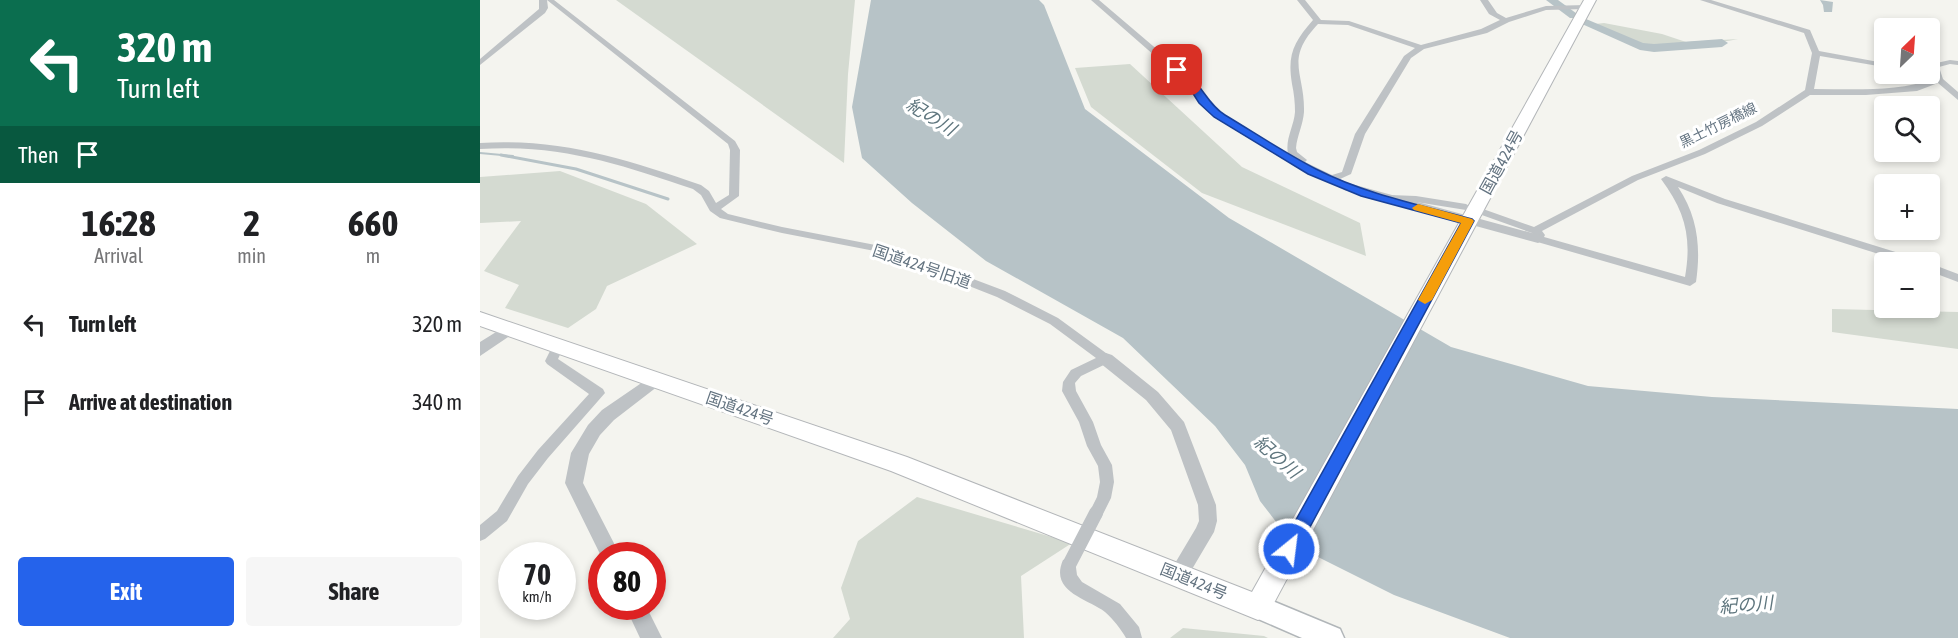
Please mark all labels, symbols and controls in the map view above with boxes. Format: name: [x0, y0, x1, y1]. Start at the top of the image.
north arrow: [1874, 18, 1940, 84]
map controls: [1874, 18, 1940, 318]
text: 320 m: [117, 23, 212, 71]
icon: left: [18, 24, 96, 102]
pin: [1151, 44, 1202, 95]
icon: arrive: [1160, 53, 1193, 86]
text: Turn left: [117, 73, 200, 104]
water label: 紀の川: [903, 93, 961, 141]
button: search: [1874, 96, 1940, 162]
street label: 黒土竹房橋線: [1677, 99, 1759, 151]
street label: 国道424号: [1476, 127, 1526, 197]
icon: arrive: [71, 138, 104, 171]
text: Then: [18, 142, 59, 168]
button: +: [1874, 174, 1940, 240]
text: 16:28: [82, 202, 156, 244]
text: 2: [243, 202, 260, 244]
text: 660: [348, 202, 398, 244]
street label: 国道424号旧道: [871, 241, 973, 291]
text: Arrival: [94, 244, 143, 267]
text: min: [237, 244, 266, 267]
text: m: [366, 244, 380, 267]
button: −: [1874, 252, 1940, 318]
icon: left: [18, 308, 51, 341]
text: Turn left: [69, 311, 136, 337]
text: 320 m: [412, 311, 462, 337]
icon: arrive: [18, 386, 51, 419]
street label: 国道424号: [704, 388, 776, 428]
text: Arrive at destination: [69, 389, 232, 415]
text: 340 m: [412, 389, 462, 415]
water label: 紀の川: [1250, 431, 1306, 484]
position arrow: [1257, 517, 1321, 581]
speed limit sign: 80: [588, 542, 666, 620]
button: Exit: [18, 557, 234, 626]
button: Share: [246, 557, 462, 626]
text: 70: [523, 557, 551, 591]
street label: 国道424号: [1158, 559, 1230, 603]
text: km/h: [522, 588, 552, 605]
water label: 紀の川: [1718, 592, 1776, 617]

